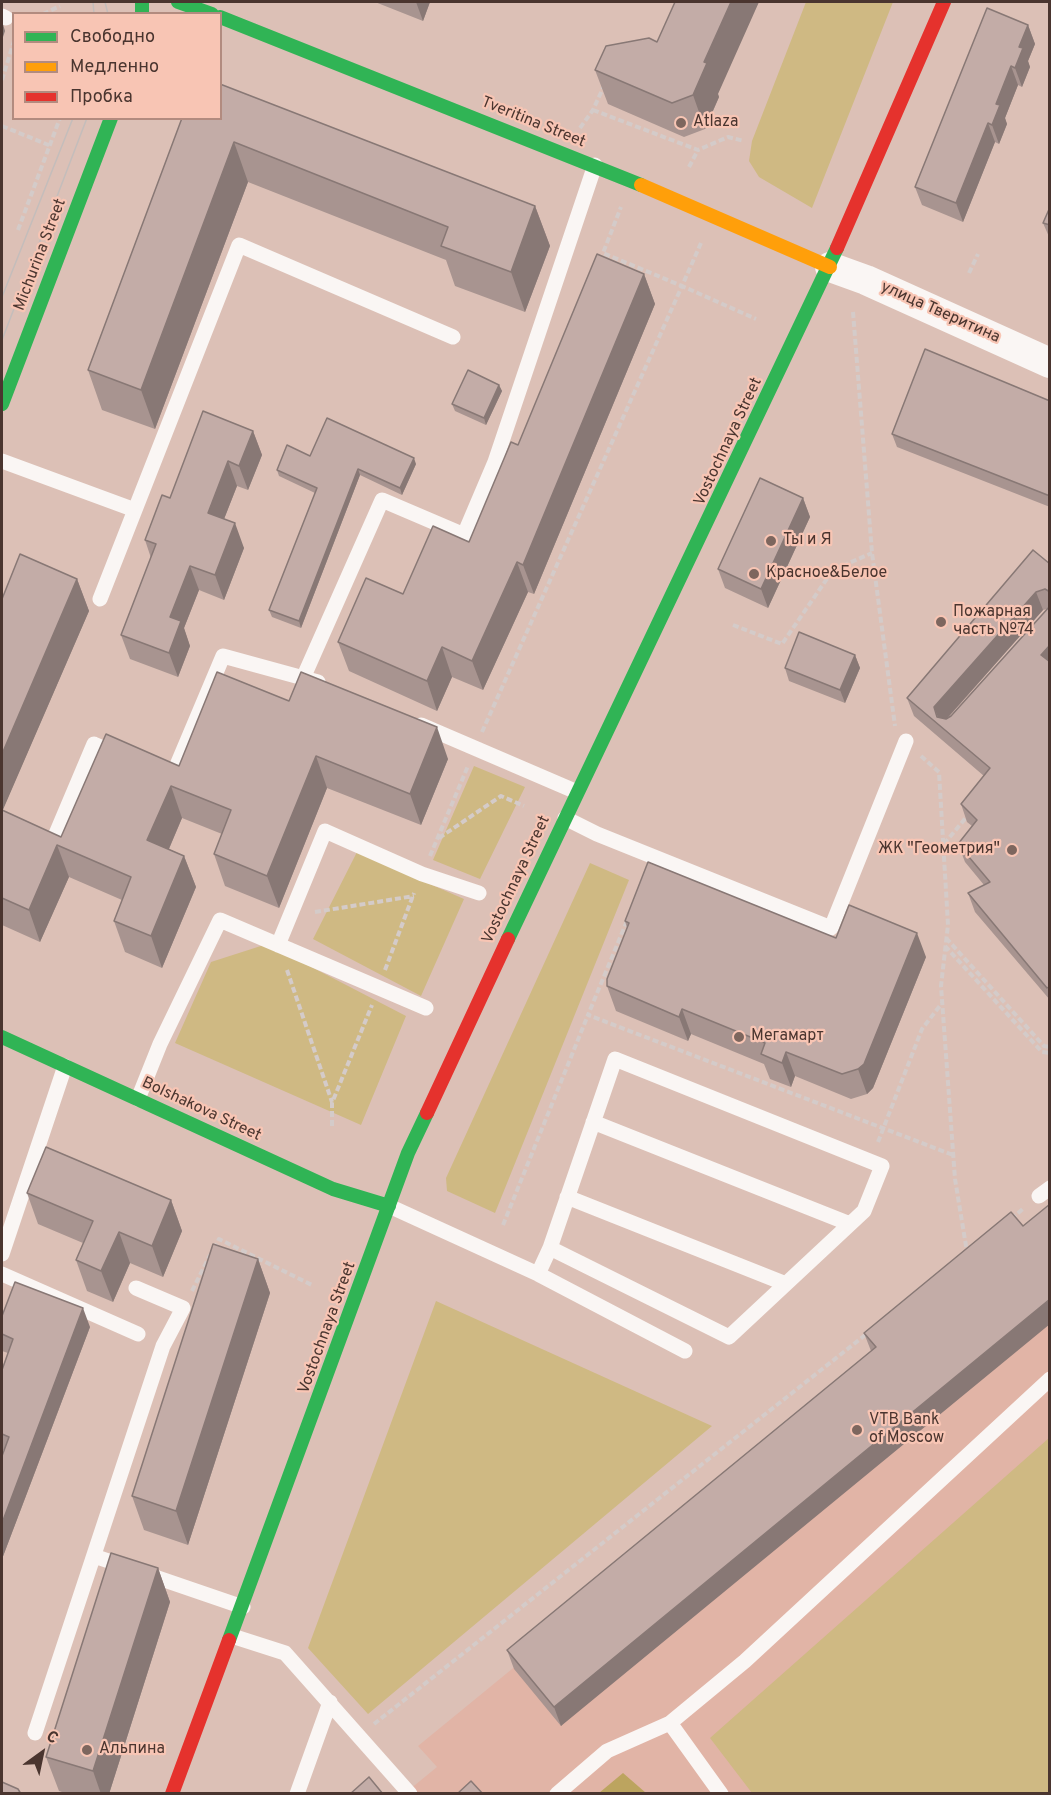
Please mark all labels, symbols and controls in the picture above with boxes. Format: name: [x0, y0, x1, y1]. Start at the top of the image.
legend: [12, 12, 222, 120]
text: Свободно: [70, 26, 155, 49]
text: Медленно: [70, 56, 159, 79]
text: Пробка: [70, 86, 133, 109]
street label: Tveritina Street: [478, 93, 588, 153]
place label: Atlaza: [693, 113, 738, 133]
marker: Atlaza: [674, 116, 688, 130]
street label: Michurina Street: [11, 196, 71, 314]
street label: улица Тверитина: [877, 278, 1003, 348]
street label: Vostochnaya Street: [691, 375, 767, 509]
place label: Ты и Я: [783, 531, 832, 551]
marker: Ты и Я: [764, 534, 778, 548]
place label: Красное&Белое: [766, 564, 887, 584]
marker: Красное&Белое: [747, 567, 761, 581]
place label: Пожарная часть №74: [953, 603, 1034, 641]
marker: Пожарная часть №74: [934, 615, 948, 629]
street label: Vostochnaya Street: [479, 813, 555, 947]
place label: ЖК "Геометрия": [878, 840, 1000, 860]
marker: ЖК "Геометрия": [1005, 843, 1019, 857]
place label: Мегамарт: [751, 1027, 824, 1047]
marker: Мегамарт: [732, 1030, 746, 1044]
street label: Bolshakova Street: [138, 1074, 264, 1146]
street label: Vostochnaya Street: [295, 1259, 361, 1397]
place label: VTB Bank of Moscow: [869, 1411, 944, 1449]
marker: VTB Bank of Moscow: [850, 1423, 864, 1437]
north arrow: [12, 1723, 72, 1783]
text: С: [42, 1727, 62, 1749]
place label: Альпина: [99, 1740, 165, 1760]
marker: Альпина: [80, 1743, 94, 1757]

